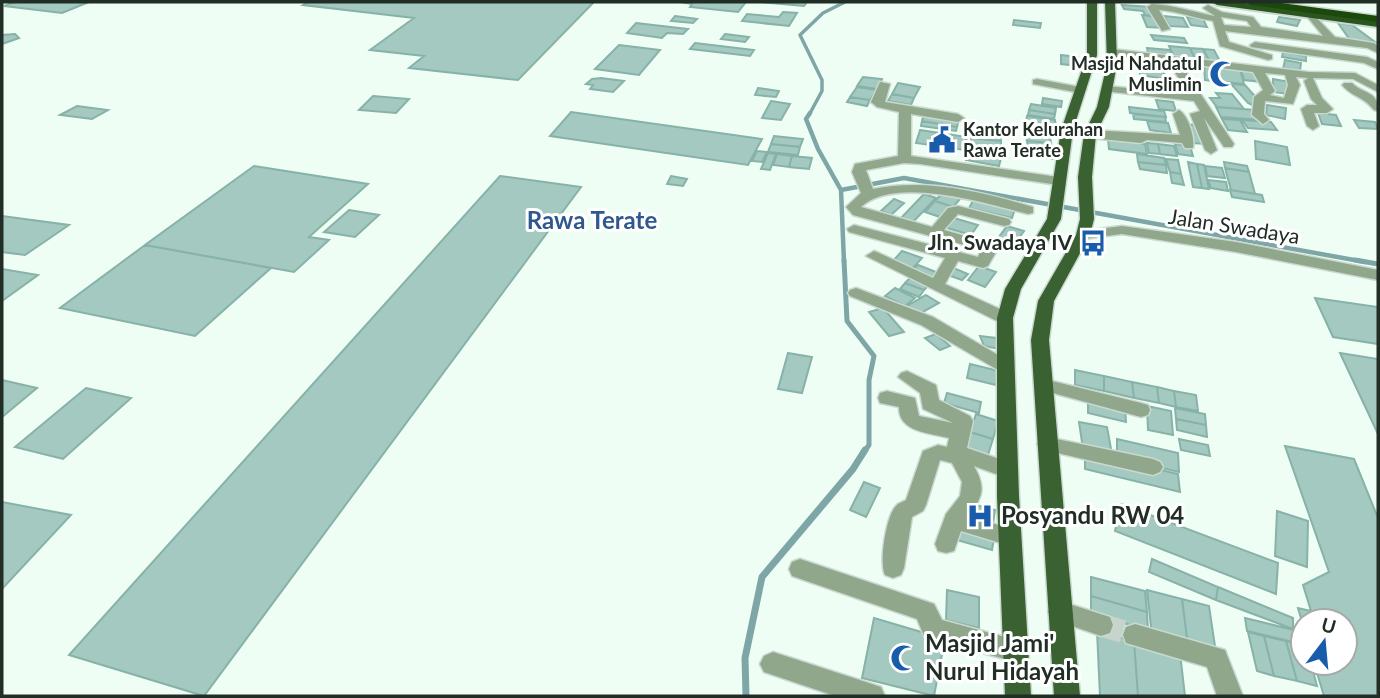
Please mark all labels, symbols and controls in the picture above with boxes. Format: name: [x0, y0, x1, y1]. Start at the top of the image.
place label: Masjid Nahdatul Muslimin: [1071, 52, 1202, 95]
mosque icon: Masjid Nahdatul Muslimin: [1208, 59, 1238, 89]
place label: Kantor Kelurahan Rawa Terate: [963, 118, 1103, 161]
public building icon: Kantor Kelurahan Rawa Terate: [927, 125, 957, 155]
street label: Jalan Swadaya: [1167, 203, 1301, 248]
district label: Rawa Terate: [527, 205, 657, 234]
bus stop icon: Jln. Swadaya IV: [1078, 228, 1108, 258]
place label: Jln. Swadaya IV: [928, 229, 1072, 254]
place label: Posyandu RW 04: [1001, 500, 1184, 529]
hospital icon: Posyandu RW 04: [965, 501, 995, 531]
north arrow: [1289, 607, 1359, 677]
text: U: [1319, 612, 1339, 638]
place label: Masjid Jami' Nurul Hidayah: [925, 628, 1079, 685]
mosque icon: Masjid Jami' Nurul Hidayah: [889, 643, 919, 673]

